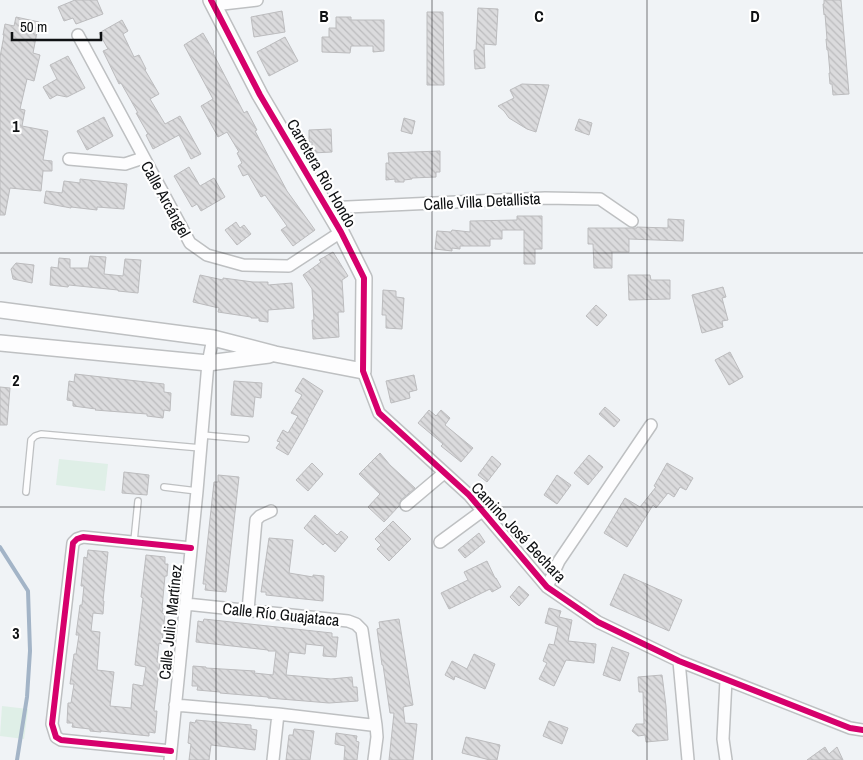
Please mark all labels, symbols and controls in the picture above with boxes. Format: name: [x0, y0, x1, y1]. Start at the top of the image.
text: B: [319, 5, 329, 27]
text: C: [534, 5, 544, 27]
text: D: [750, 5, 760, 27]
scale bar: [12, 10, 101, 42]
text: 50 m: [20, 16, 47, 37]
text: 1: [12, 115, 20, 137]
street label: Carretera Rio Hondo: [282, 115, 362, 231]
street label: Calle Arcángel: [136, 157, 196, 241]
street label: Calle Villa Detallista: [423, 187, 542, 215]
text: 2: [12, 369, 20, 391]
street label: Camino José Bechara: [467, 477, 572, 587]
street label: Calle Julio Martínez: [153, 563, 187, 681]
street label: Calle Río Guajataca: [221, 597, 341, 631]
text: 3: [12, 622, 20, 644]

